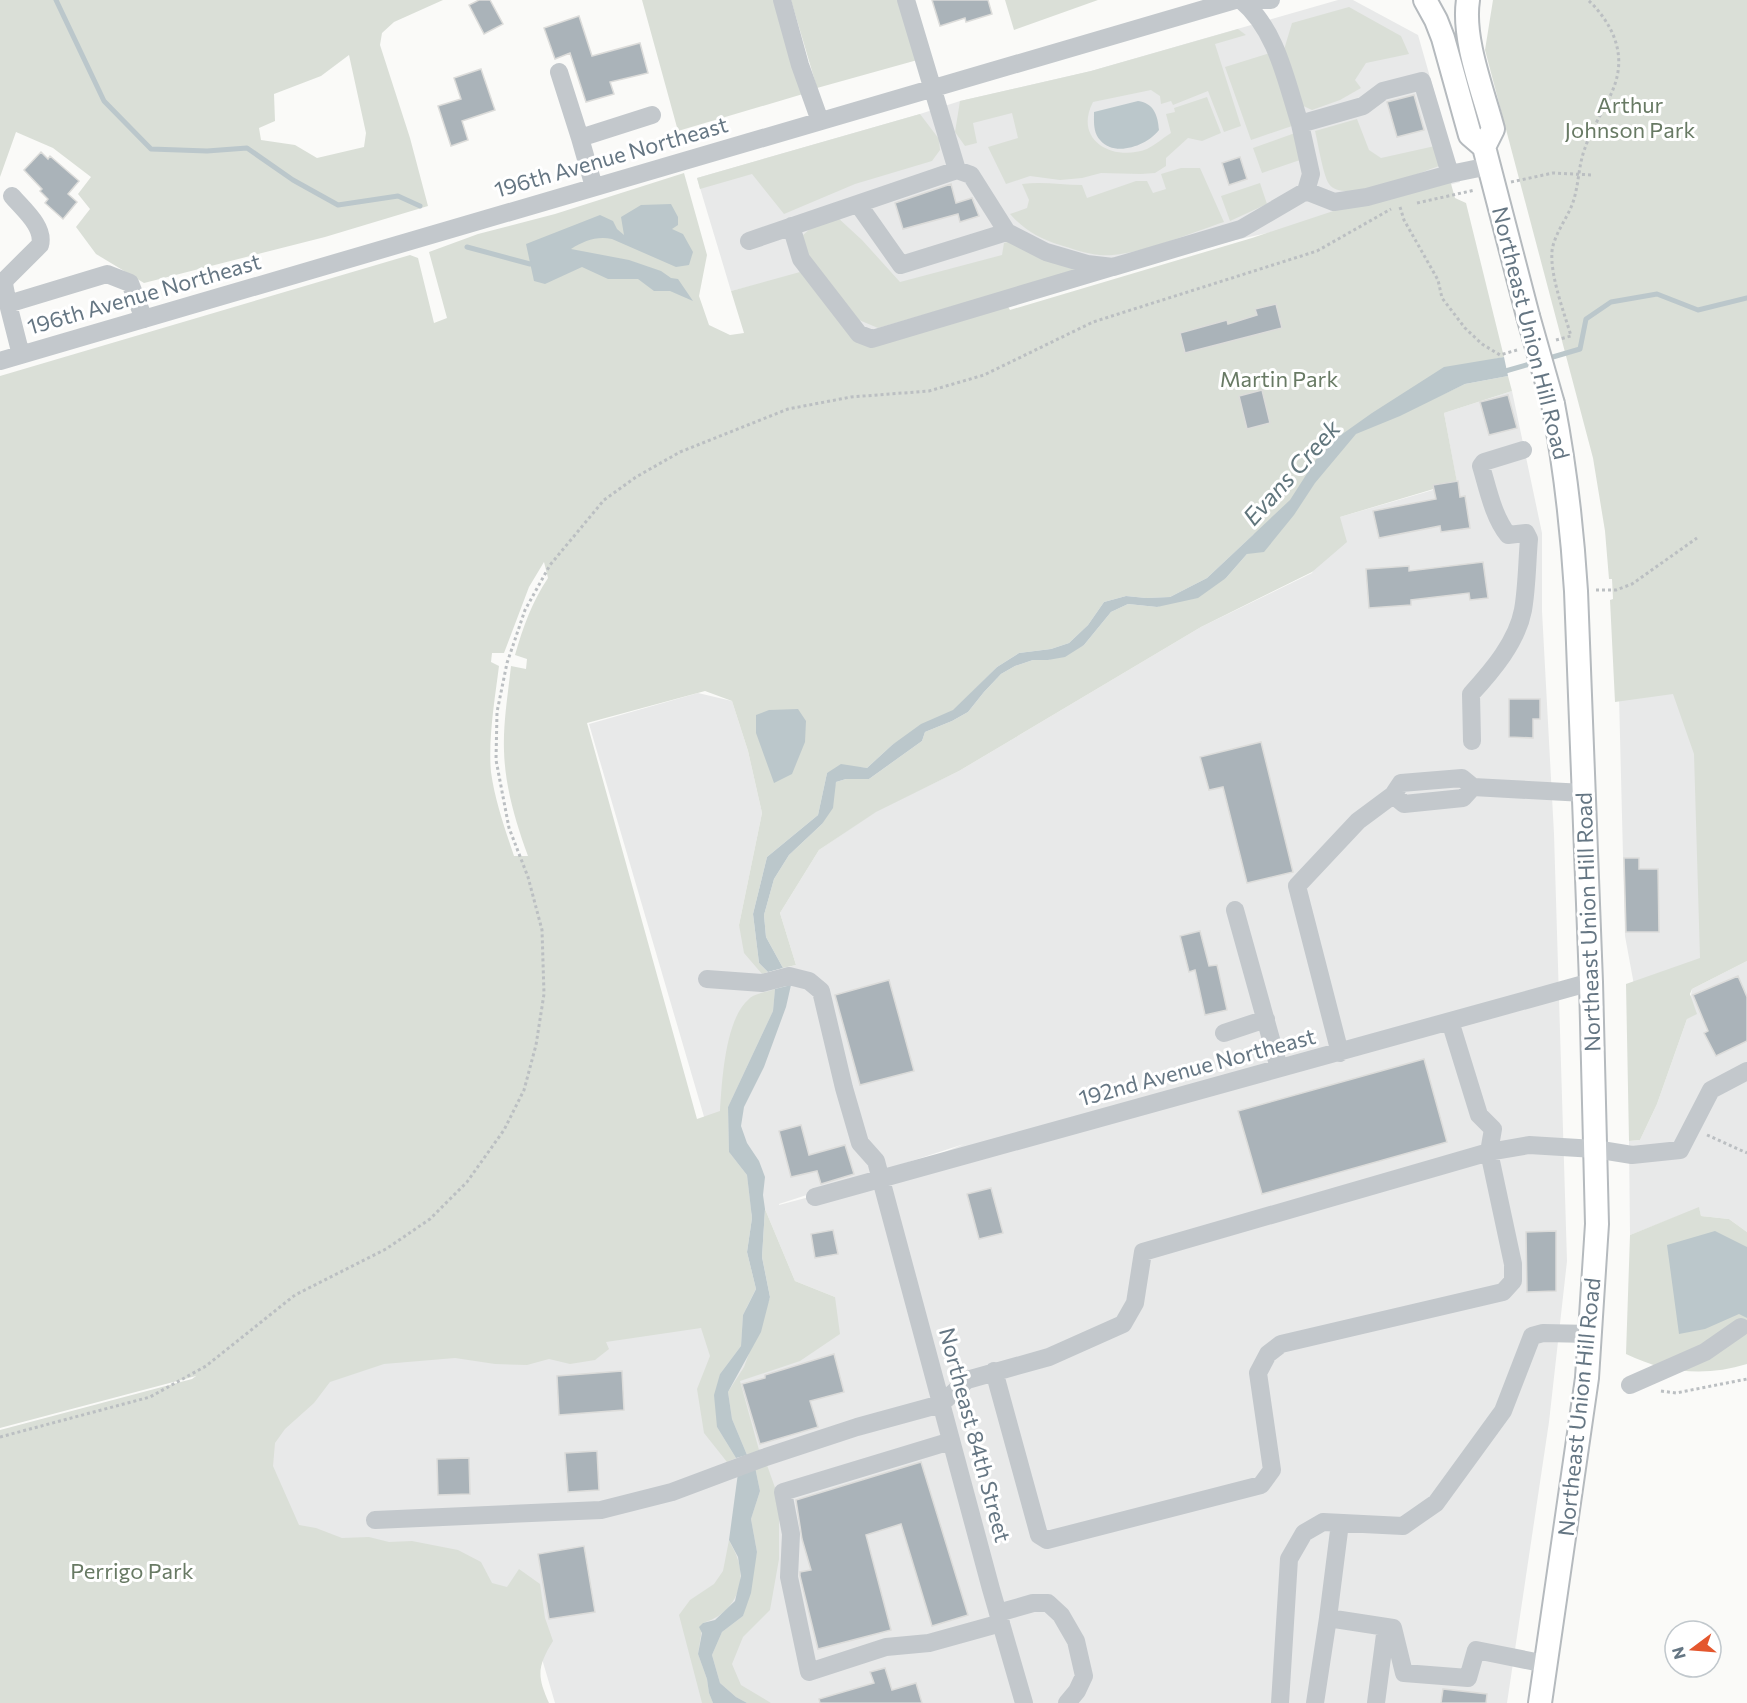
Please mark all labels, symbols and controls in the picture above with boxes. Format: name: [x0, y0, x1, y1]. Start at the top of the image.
park label: Arthur Johnson Park: [1565, 91, 1695, 143]
street label: 196th Avenue Northeast: [491, 110, 731, 203]
street label: Northeast Union Hill Road: [1487, 204, 1576, 462]
street label: 196th Avenue Northeast: [24, 247, 264, 340]
park label: Martin Park: [1220, 365, 1338, 392]
water label: Evans Creek: [1236, 413, 1346, 531]
street label: Northeast Union Hill Road: [1569, 792, 1606, 1052]
street label: 192nd Avenue Northeast: [1075, 1022, 1318, 1111]
street label: Northeast Union Hill Road: [1552, 1276, 1605, 1537]
street label: Northeast 84th Street: [934, 1325, 1017, 1545]
park label: Perrigo Park: [70, 1557, 194, 1584]
north arrow: [1663, 1619, 1723, 1679]
text: N: [1667, 1645, 1689, 1662]

